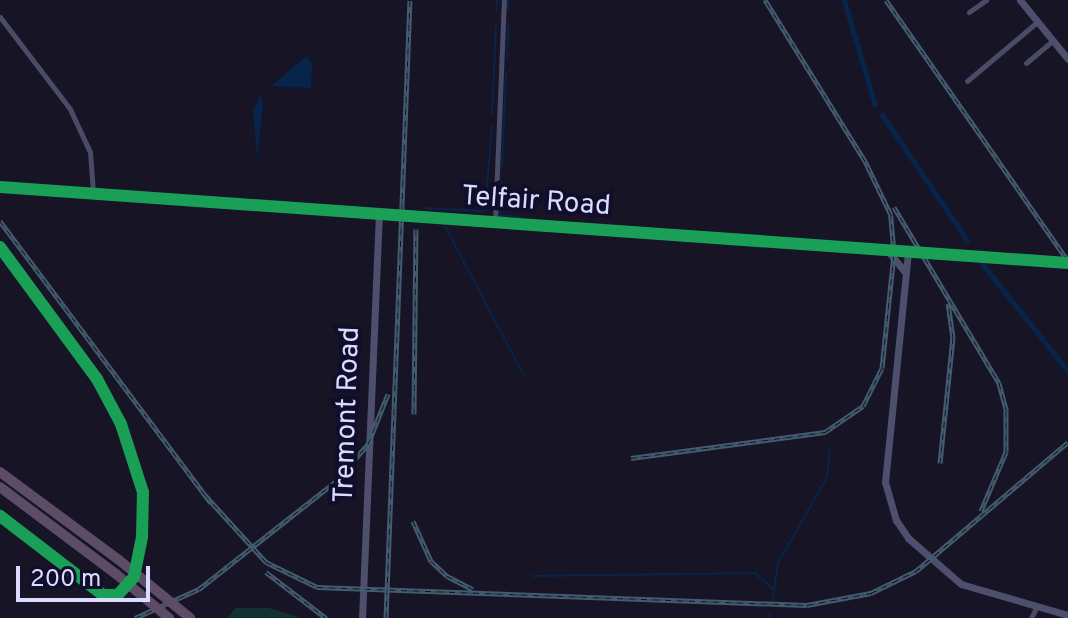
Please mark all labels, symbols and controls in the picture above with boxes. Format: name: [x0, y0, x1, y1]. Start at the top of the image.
street label: Telfair Road: [460, 180, 612, 224]
street label: Tremont Road: [328, 326, 368, 504]
scale bar: [20, 550, 154, 600]
text: 200 m: [30, 565, 101, 595]

